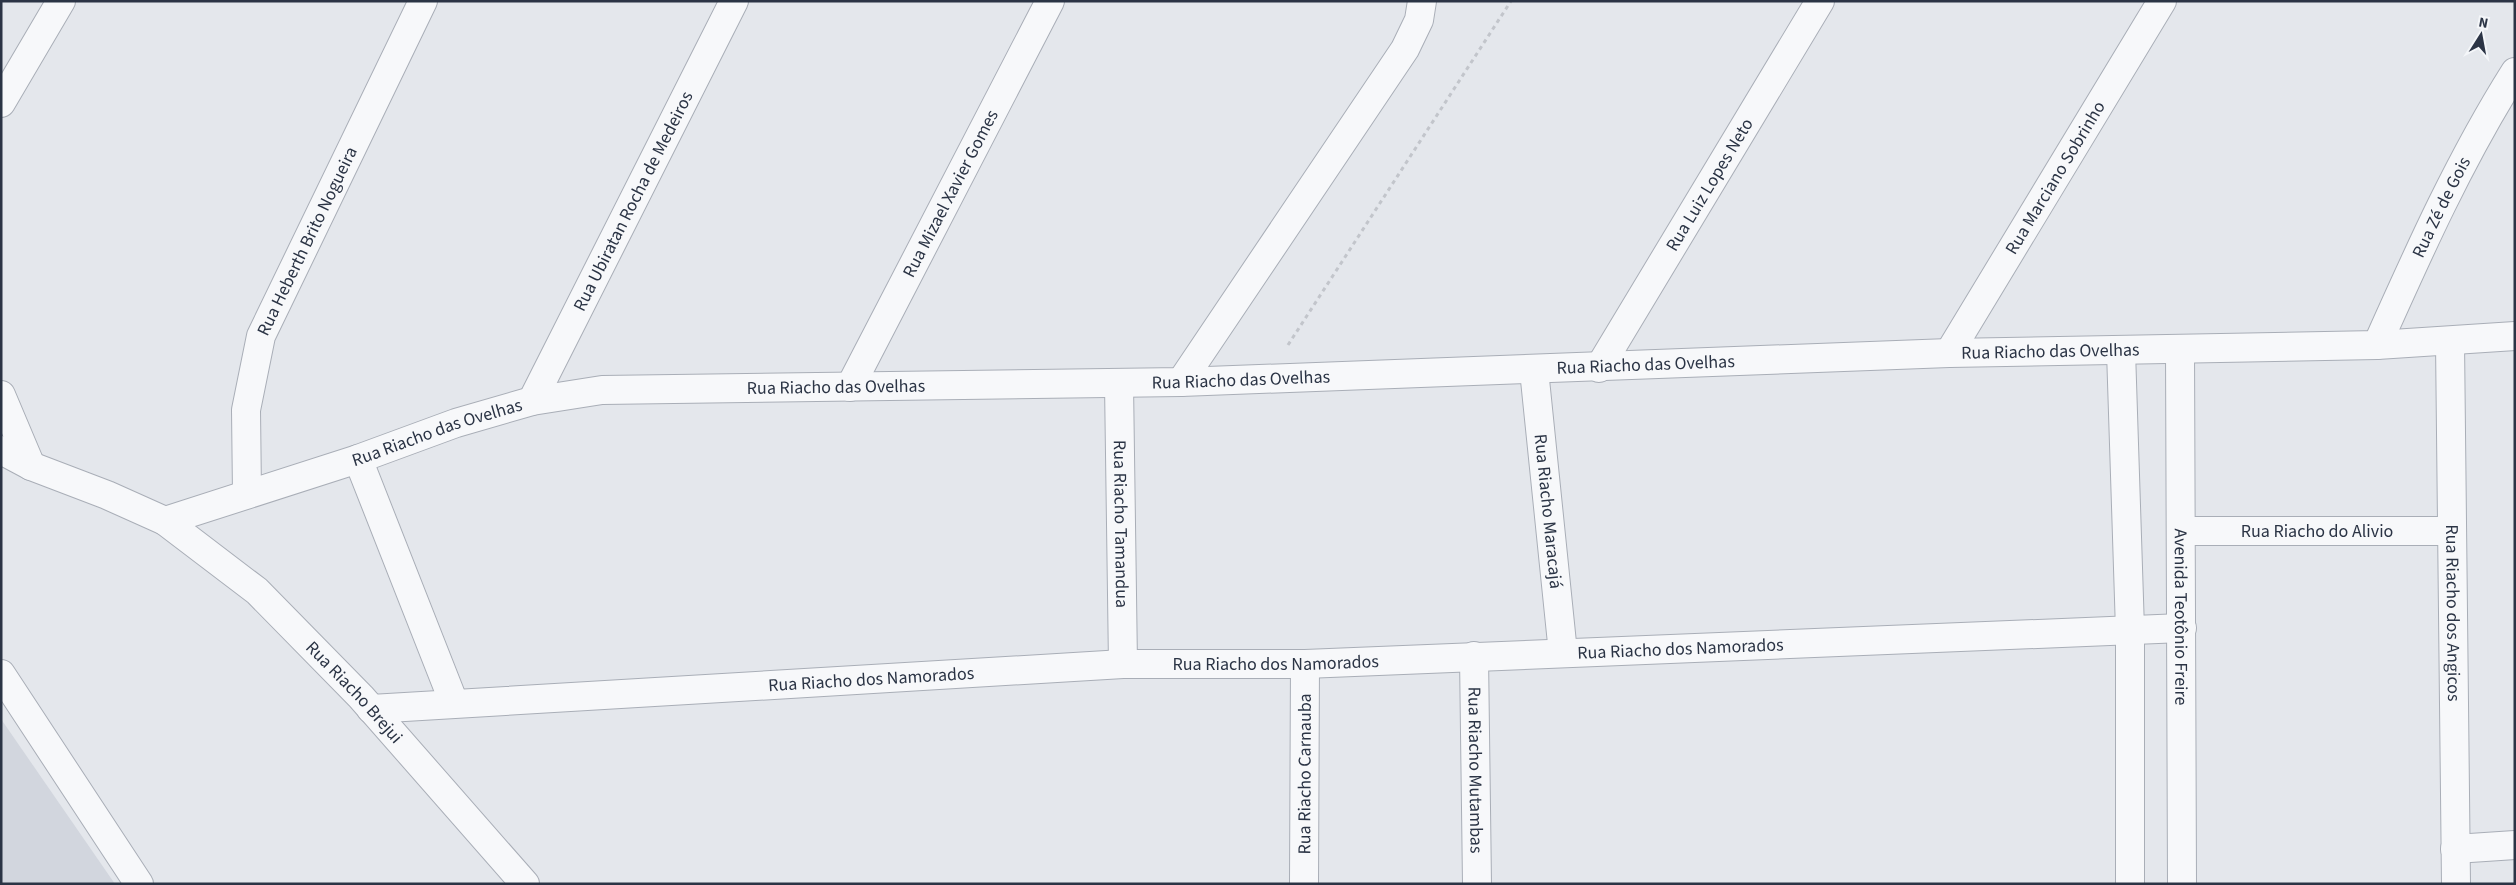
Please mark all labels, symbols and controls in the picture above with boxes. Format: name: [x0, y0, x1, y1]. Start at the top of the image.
north arrow: [2456, 10, 2506, 60]
text: N: [2477, 13, 2490, 34]
street label: Rua Ubiratan Rocha de Medeiros: [567, 87, 699, 315]
street label: Rua Marciano Sobrinho: [1999, 96, 2111, 259]
street label: Rua Mizael Xavier Gomes: [896, 105, 1004, 282]
street label: Rua Luiz Lopes Neto: [1660, 113, 1759, 256]
street label: Rua Heberth Brito Nogueira: [251, 142, 363, 340]
street label: Rua Zé de Gois: [2406, 152, 2477, 262]
street label: Rua Riacho das Ovelhas: [1961, 337, 2140, 365]
street label: Rua Riacho das Ovelhas: [1556, 349, 1735, 380]
street label: Rua Riacho das Ovelhas: [1152, 364, 1330, 395]
street label: Rua Riacho das Ovelhas: [747, 373, 925, 400]
street label: Rua Riacho das Ovelhas: [349, 392, 525, 473]
street label: Rua Riacho Maracajá: [1528, 433, 1569, 590]
street label: Rua Riacho Tamandua: [1107, 440, 1135, 608]
street label: Rua Riacho do Alivio: [2241, 519, 2393, 544]
street label: Rua Riacho dos Angicos: [2440, 524, 2466, 702]
street label: Avenida Teotônio Freire: [2168, 528, 2194, 706]
street label: Rua Riacho dos Namorados: [1577, 632, 1784, 665]
street label: Rua Riacho Brejui: [300, 635, 409, 749]
street label: Rua Riacho dos Namorados: [1172, 648, 1379, 677]
street label: Rua Riacho dos Namorados: [767, 660, 975, 698]
street label: Rua Riacho Mutambas: [1462, 686, 1489, 854]
street label: Rua Riacho Carnauba: [1292, 693, 1317, 855]

